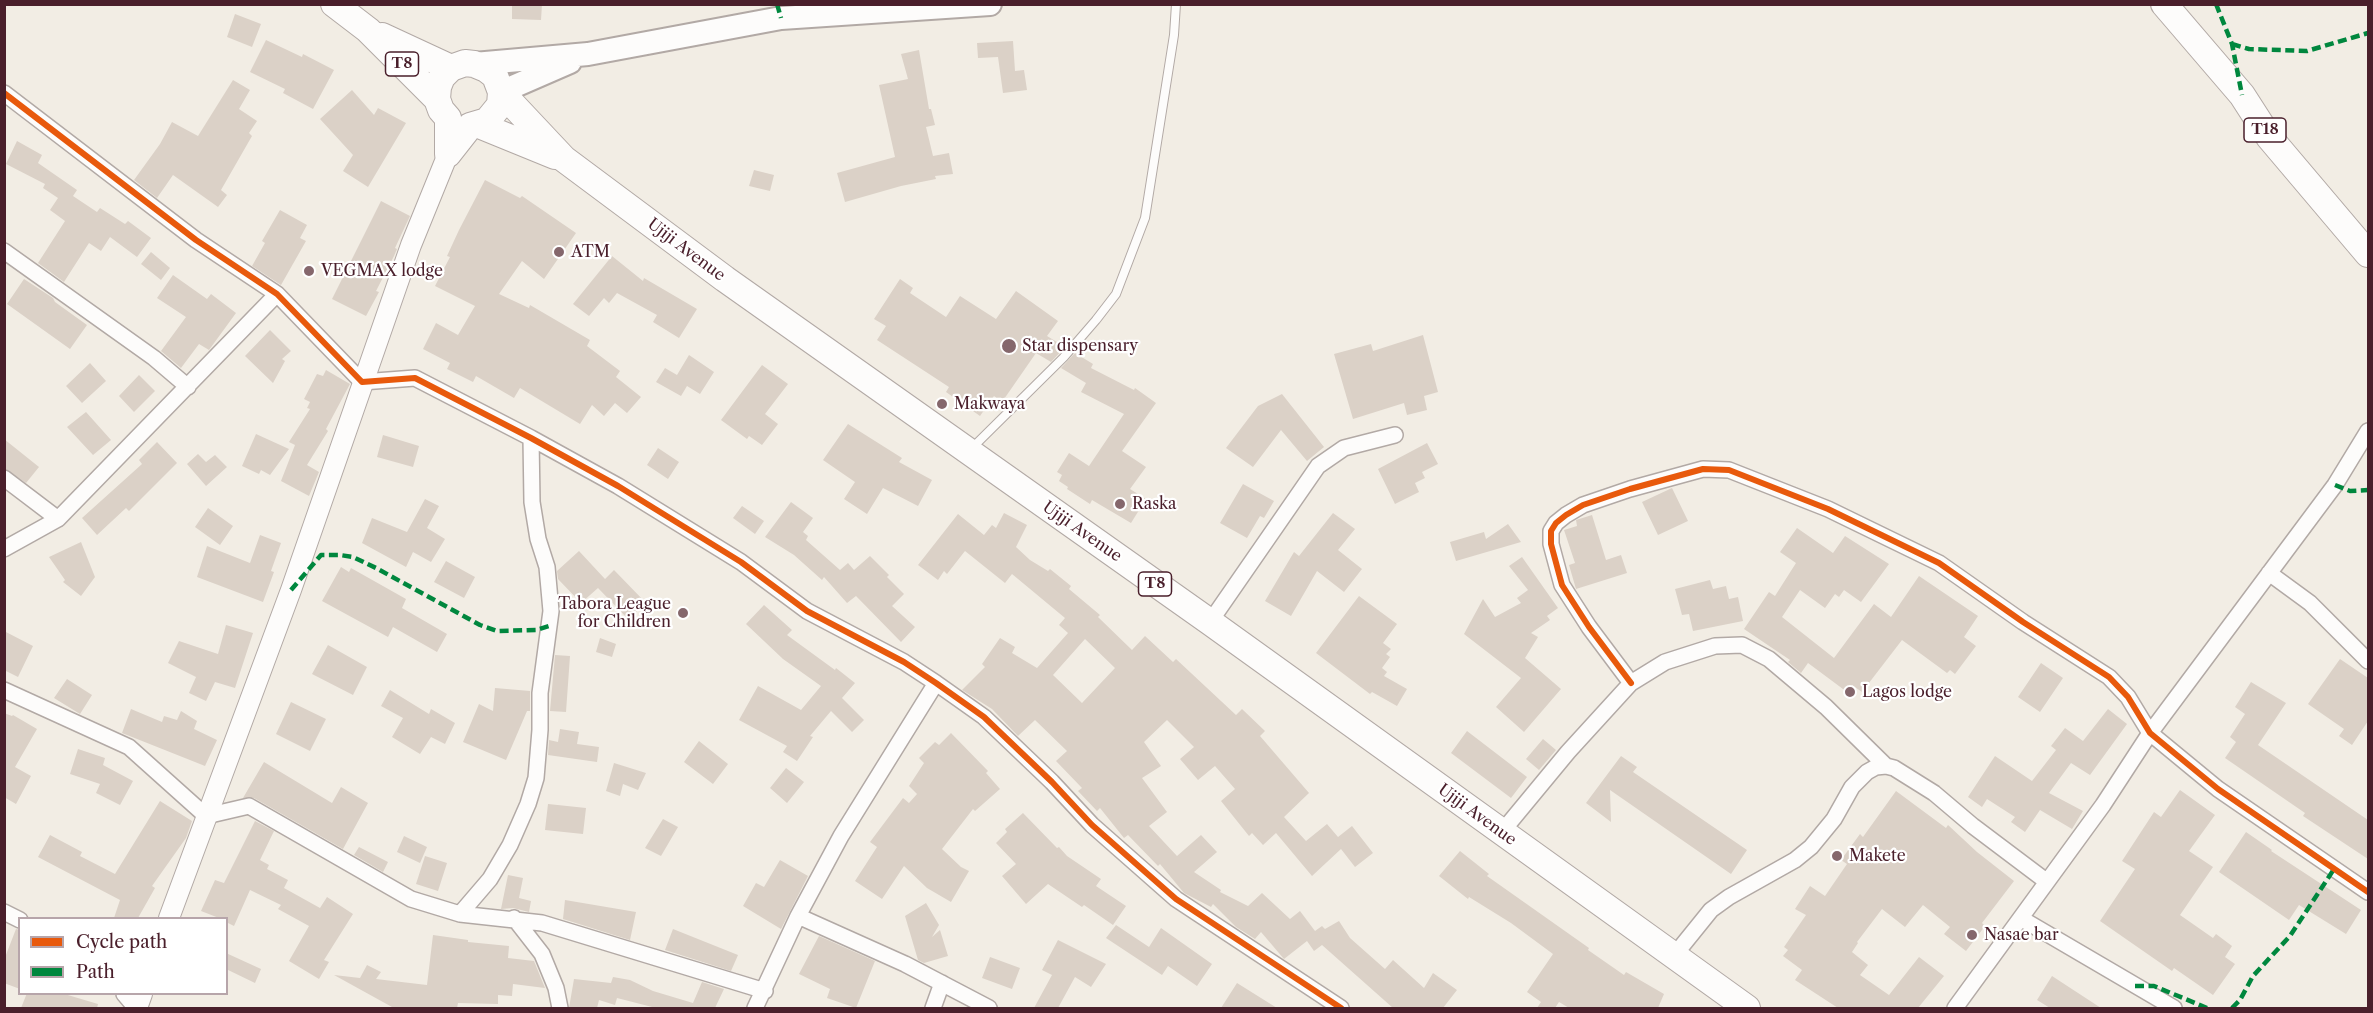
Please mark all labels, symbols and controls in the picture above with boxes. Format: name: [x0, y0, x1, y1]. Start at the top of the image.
road number: T8: [386, 52, 418, 76]
road number: T18: [2244, 118, 2286, 142]
street label: Ujiji Avenue: [643, 215, 729, 285]
place label: ATM: [571, 242, 610, 262]
marker: ATM: [552, 245, 566, 259]
place label: VEGMAX lodge: [321, 261, 443, 281]
marker: VEGMAX lodge: [302, 264, 316, 278]
place label: Star dispensary: [1022, 336, 1138, 356]
marker: Star dispensary: [1000, 337, 1018, 355]
place label: Makwaya: [954, 394, 1025, 414]
marker: Makwaya: [935, 397, 949, 411]
place label: Raska: [1132, 494, 1176, 514]
marker: Raska: [1113, 497, 1127, 511]
street label: Ujiji Avenue: [1039, 498, 1125, 566]
road number: T8: [1138, 572, 1172, 596]
place label: Tabora League for Children: [558, 594, 671, 632]
marker: Tabora League for Children: [676, 606, 690, 620]
place label: Lagos lodge: [1862, 682, 1952, 702]
marker: Lagos lodge: [1843, 685, 1857, 699]
street label: Ujiji Avenue: [1434, 780, 1520, 850]
place label: Makete: [1849, 846, 1906, 866]
marker: Makete: [1830, 849, 1844, 863]
legend: [18, 917, 228, 995]
place label: Nasae bar: [1984, 925, 2059, 945]
marker: Nasae bar: [1965, 928, 1979, 942]
text: Cycle path: [76, 931, 167, 953]
text: Path: [76, 961, 115, 983]

